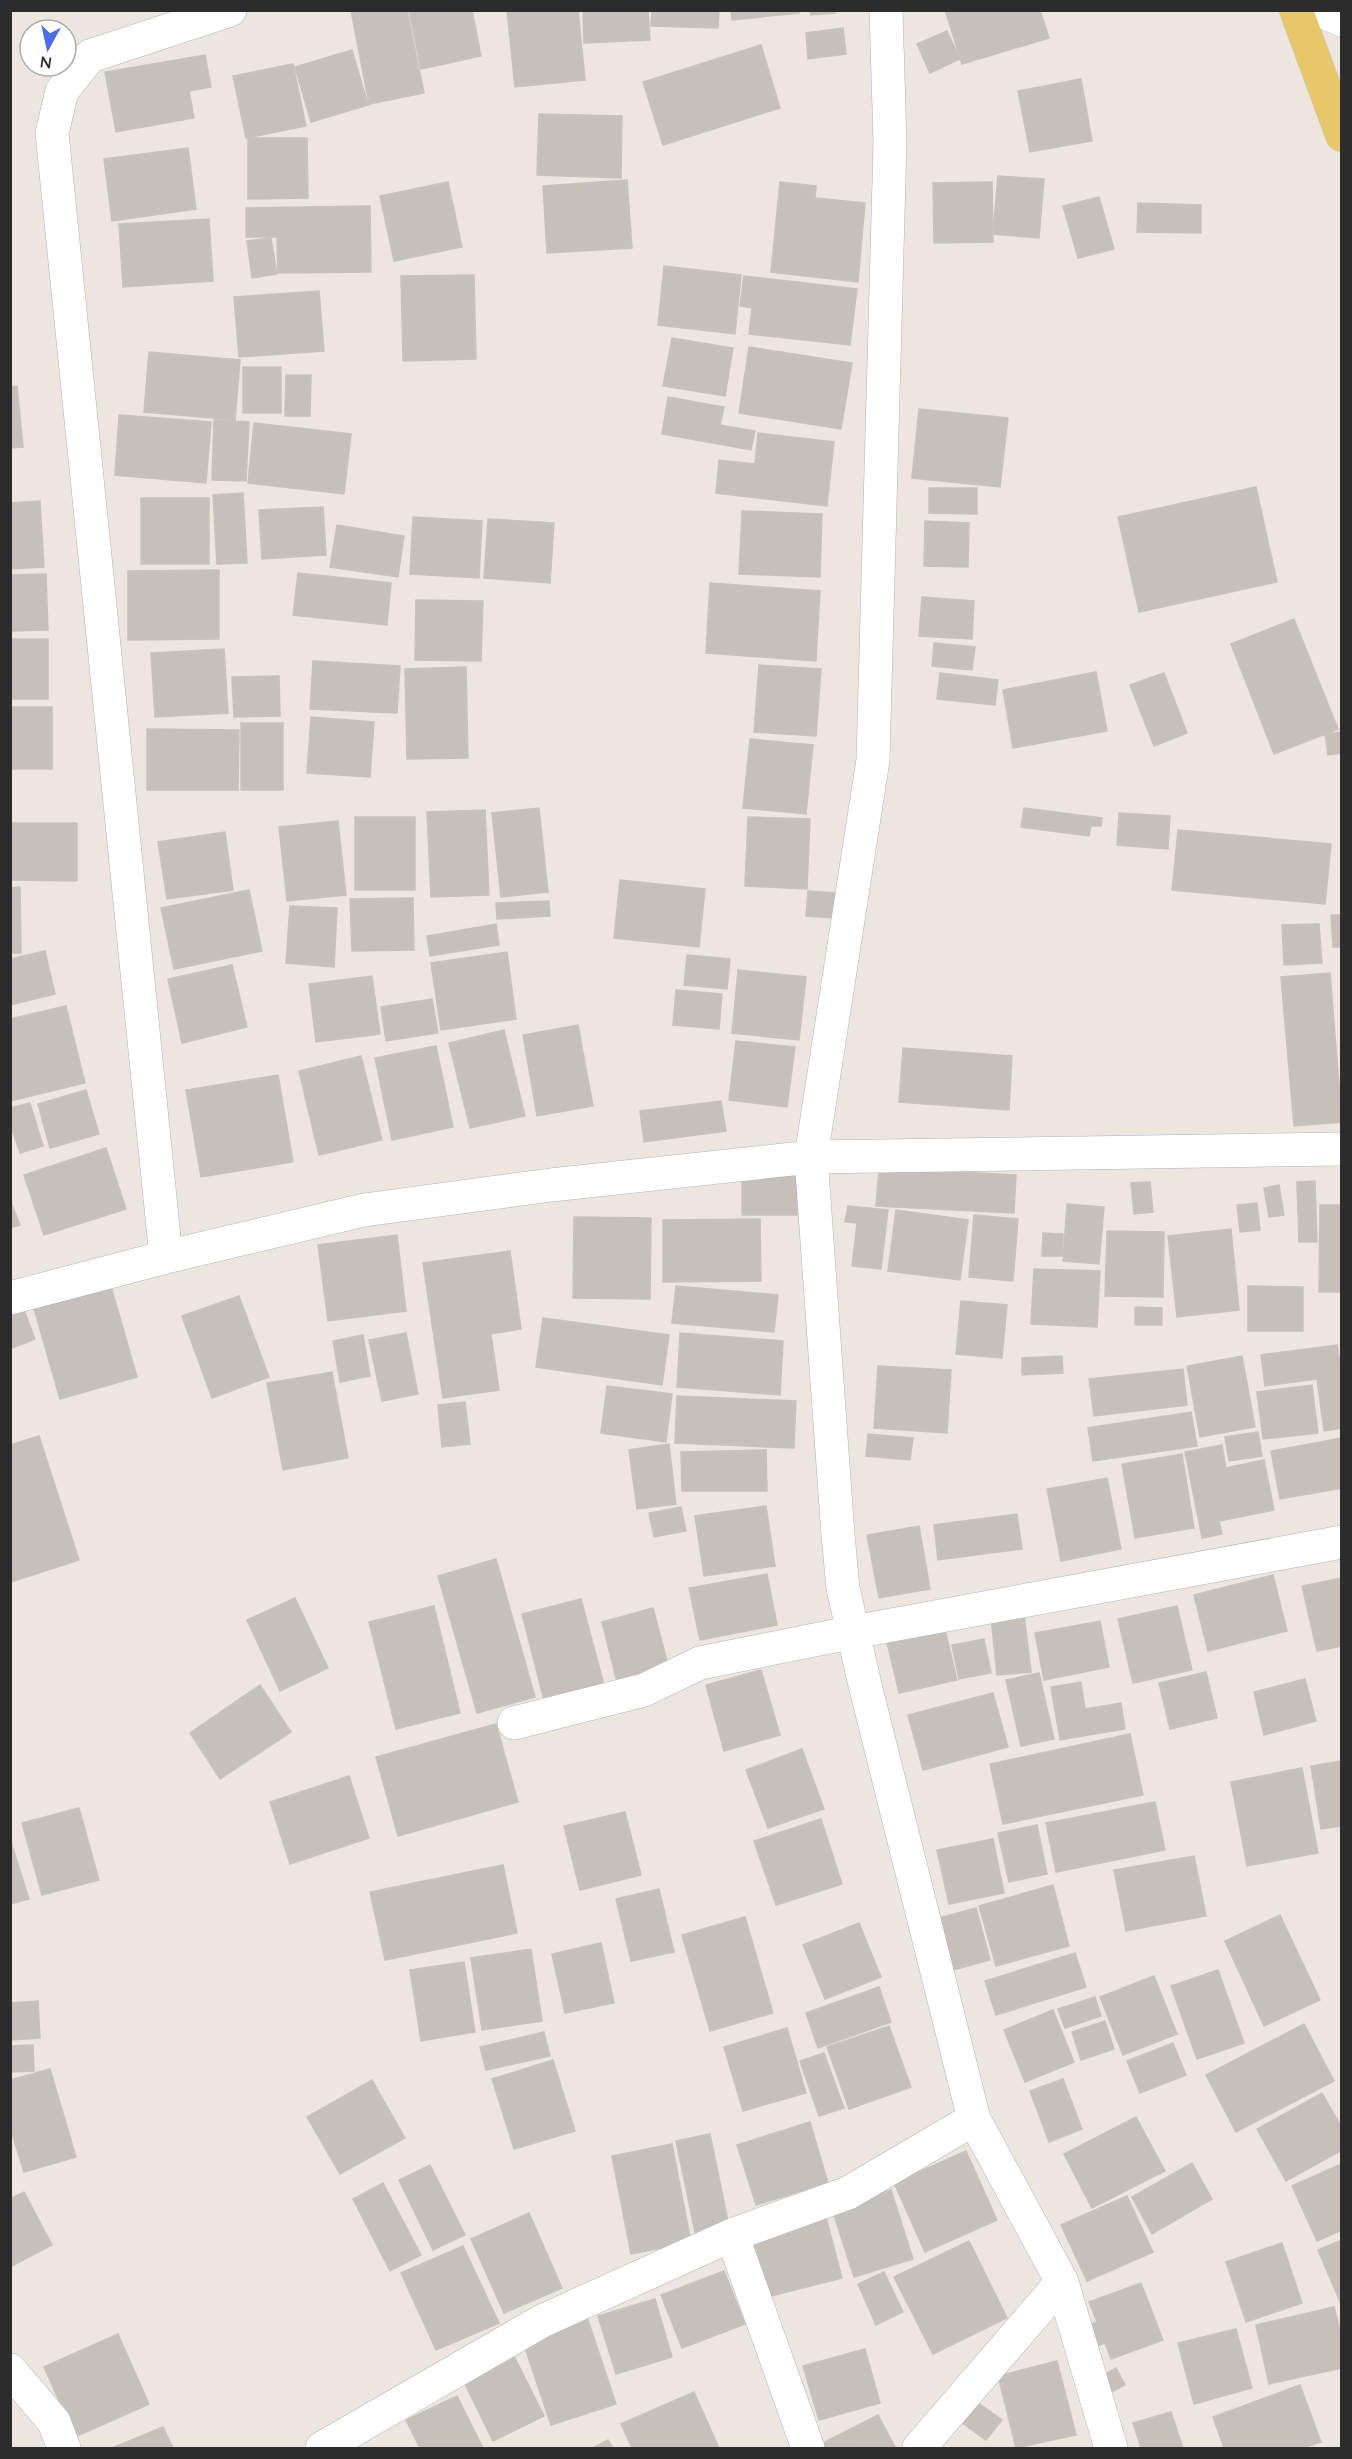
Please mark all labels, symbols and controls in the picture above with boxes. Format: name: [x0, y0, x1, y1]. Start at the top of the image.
north arrow: [18, 18, 78, 78]
text: N: [39, 52, 53, 74]

